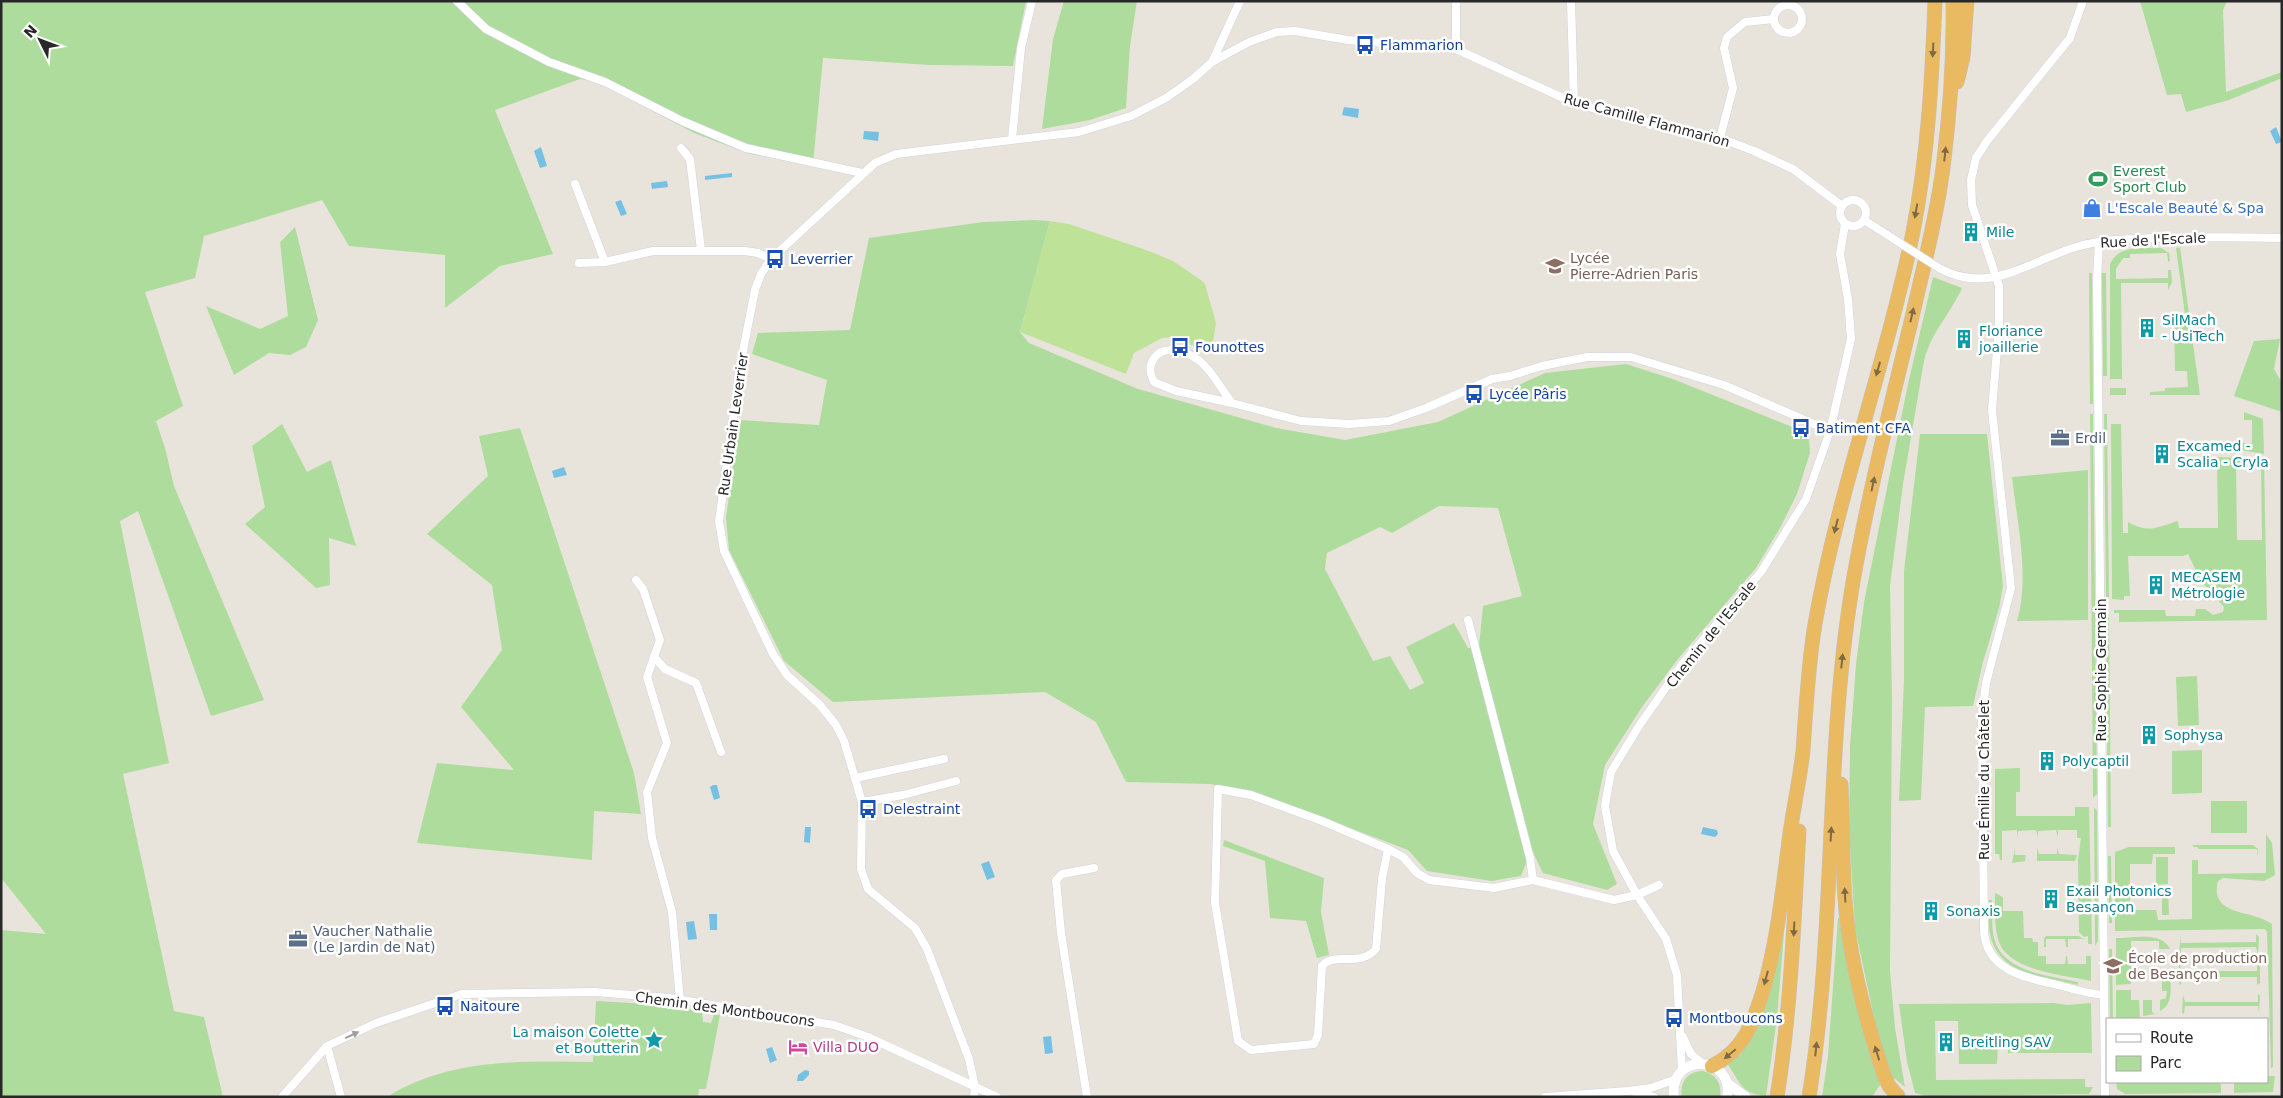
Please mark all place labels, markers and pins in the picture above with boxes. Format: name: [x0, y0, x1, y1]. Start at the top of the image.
bus stop icon: Flammarion: [1354, 34, 1376, 56]
place label: Flammarion: [1380, 37, 1463, 53]
place label: Everest Sport Club: [2113, 163, 2187, 195]
sports icon: Everest Sport Club: [2087, 168, 2109, 190]
shop icon: L'Escale Beauté & Spa: [2081, 197, 2103, 219]
place label: L'Escale Beauté & Spa: [2107, 200, 2264, 216]
building icon: Mile: [1960, 221, 1982, 243]
place label: Mile: [1986, 224, 2014, 240]
bus stop icon: Leverrier: [764, 248, 786, 270]
place label: Lycée Pierre-Adrien Paris: [1570, 250, 1698, 282]
place label: Leverrier: [790, 251, 853, 267]
school or university icon: Lycée Pierre-Adrien Paris: [1544, 255, 1566, 277]
place label: SilMach - UsiTech: [2162, 312, 2224, 344]
building icon: SilMach - UsiTech: [2136, 317, 2158, 339]
place label: Floriance joaillerie: [1978, 323, 2043, 355]
building icon: Floriance joaillerie: [1953, 328, 1975, 350]
bus stop icon: Founottes: [1169, 336, 1191, 358]
place label: Founottes: [1195, 339, 1264, 355]
bus stop icon: Lycée Pâris: [1463, 383, 1485, 405]
place label: Lycée Pâris: [1489, 386, 1567, 402]
bus stop icon: Batiment CFA: [1790, 417, 1812, 439]
place label: Batiment CFA: [1816, 420, 1911, 436]
office icon: Erdil: [2049, 427, 2071, 449]
place label: Erdil: [2075, 430, 2106, 446]
place label: Excamed - Scalia - Cryla: [2177, 438, 2269, 470]
building icon: Excamed - Scalia - Cryla: [2151, 443, 2173, 465]
place label: MECASEM Métrologie: [2171, 569, 2245, 601]
building icon: MECASEM Métrologie: [2145, 574, 2167, 596]
building icon: Sophysa: [2138, 724, 2160, 746]
place label: Sophysa: [2164, 727, 2223, 743]
building icon: Polycaptil: [2036, 750, 2058, 772]
place label: Polycaptil: [2062, 753, 2129, 769]
bus stop icon: Delestraint: [857, 798, 879, 820]
place label: Delestraint: [883, 801, 961, 817]
place label: Exail Photonics Besançon: [2066, 883, 2172, 915]
building icon: Exail Photonics Besançon: [2040, 888, 2062, 910]
building icon: Sonaxis: [1920, 900, 1942, 922]
place label: Sonaxis: [1946, 903, 2000, 919]
place label: Vaucher Nathalie (Le Jardin de Nat): [313, 923, 435, 955]
office icon: Vaucher Nathalie (Le Jardin de Nat): [287, 928, 309, 950]
place label: École de production de Besançon: [2128, 950, 2267, 982]
school or university icon: École de production de Besançon: [2102, 955, 2124, 977]
bus stop icon: Naitoure: [434, 995, 456, 1017]
place label: Naitoure: [460, 998, 520, 1014]
bus stop icon: Montboucons: [1663, 1007, 1685, 1029]
place label: Montboucons: [1689, 1010, 1783, 1026]
place label: La maison Colette et Boutterin: [512, 1024, 639, 1056]
place icon: La maison Colette et Boutterin: [643, 1029, 665, 1051]
building icon: Breitling SAV: [1935, 1031, 1957, 1053]
place label: Breitling SAV: [1961, 1034, 2052, 1050]
hotel icon: Villa DUO: [787, 1036, 809, 1058]
place label: Villa DUO: [813, 1039, 879, 1055]

